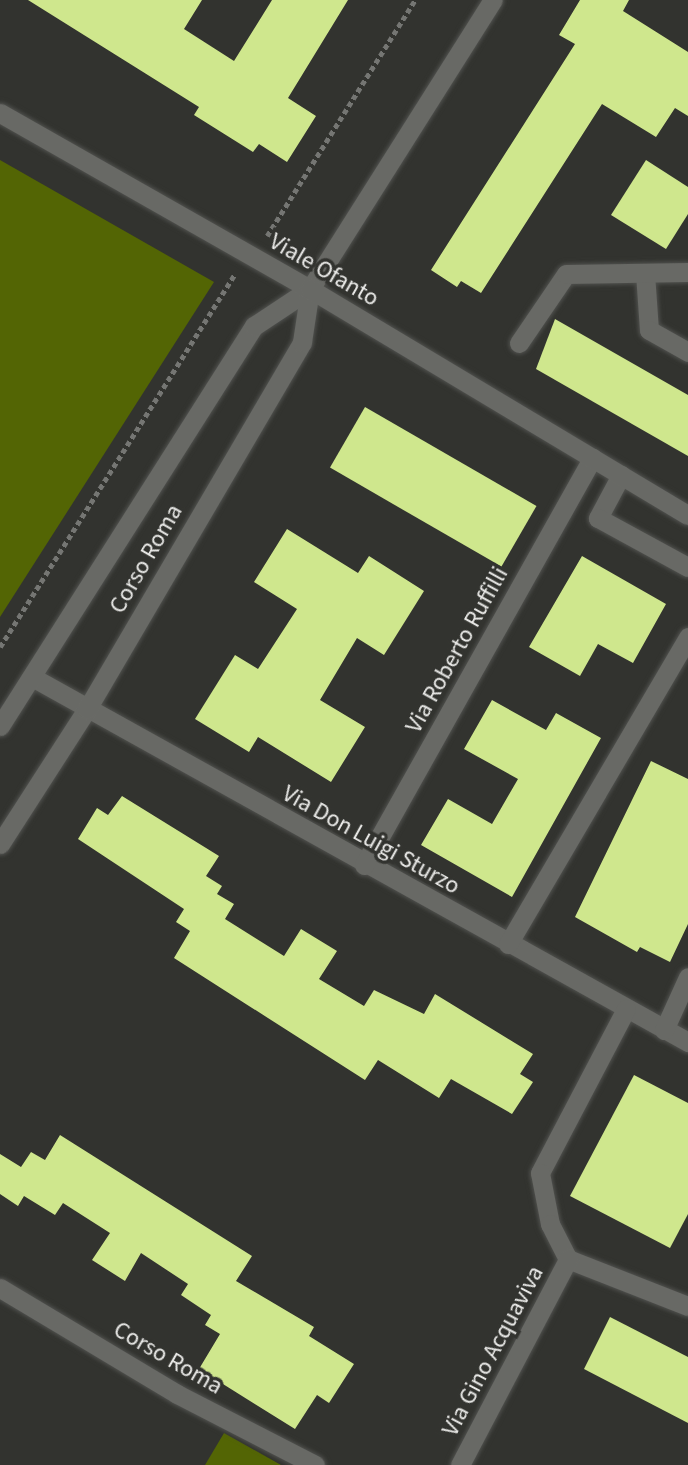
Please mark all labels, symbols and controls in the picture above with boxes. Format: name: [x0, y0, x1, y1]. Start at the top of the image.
street label: Viale Ofanto: [264, 227, 384, 313]
street label: Corso Roma: [103, 499, 189, 619]
street label: Via Roberto Ruffilli: [399, 562, 515, 738]
street label: Via Don Luigi Sturzo: [277, 779, 465, 901]
street label: Via Gino Acquaviva: [436, 1261, 550, 1441]
street label: Corso Roma: [108, 1315, 228, 1401]

